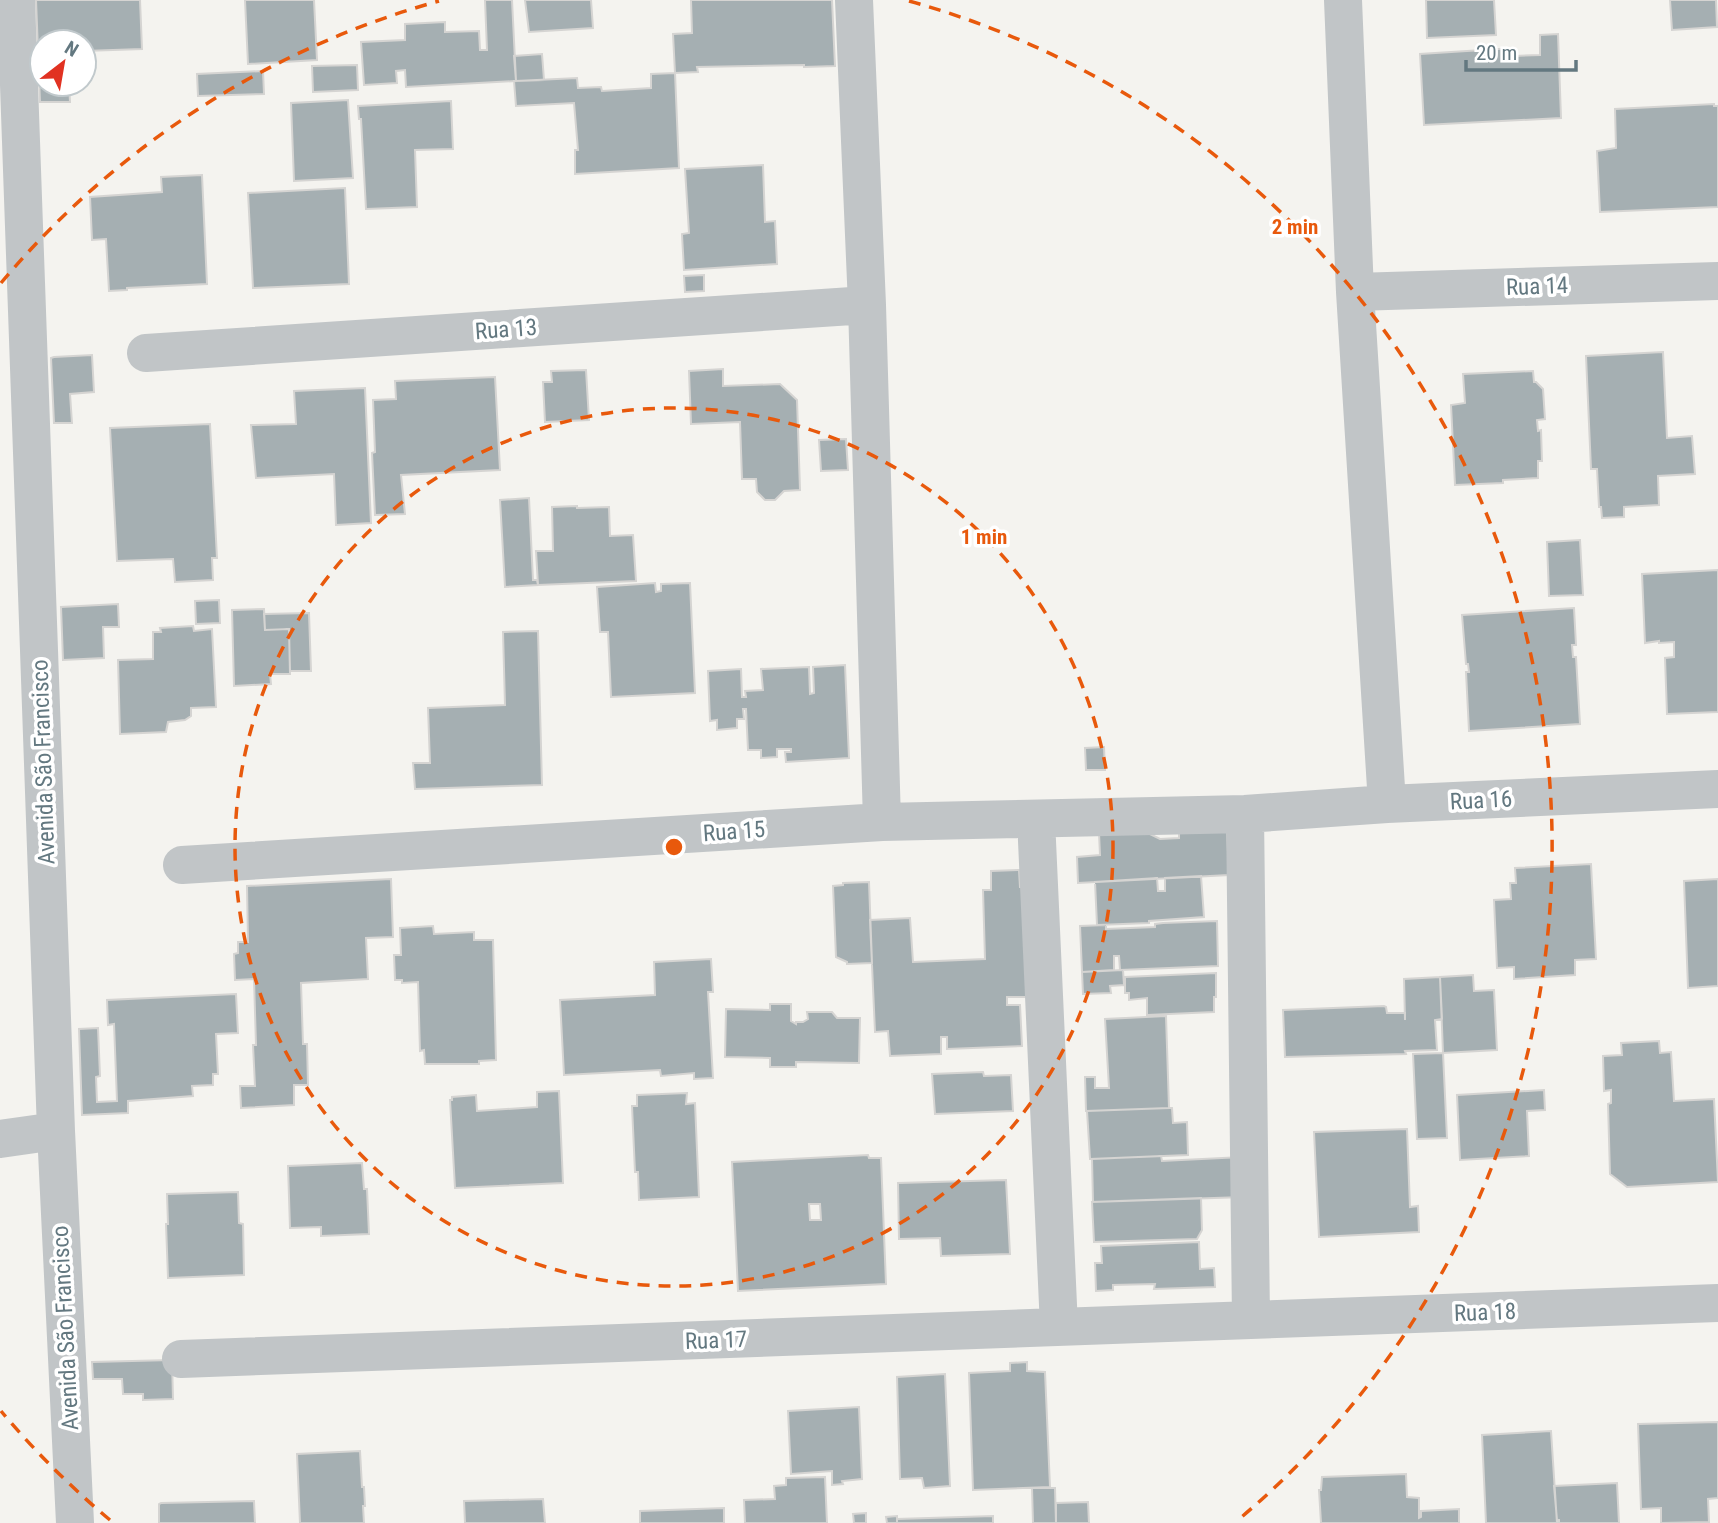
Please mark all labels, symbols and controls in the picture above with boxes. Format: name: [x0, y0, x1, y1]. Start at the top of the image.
north arrow: [28, 28, 98, 98]
scale bar: [1466, 28, 1576, 72]
text: N: [61, 36, 82, 62]
text: 20 m: [1476, 41, 1517, 65]
text: 2 min: [1272, 215, 1318, 239]
street label: Rua 14: [1505, 272, 1569, 301]
street label: Rua 13: [474, 314, 538, 345]
text: 1 min: [961, 525, 1007, 549]
street label: Avenida São Francisco: [26, 659, 61, 865]
street label: Rua 16: [1449, 785, 1513, 816]
street label: Rua 15: [702, 816, 766, 847]
centre of rings: [662, 835, 686, 859]
street label: Avenida São Francisco: [47, 1225, 84, 1431]
street label: Rua 18: [1453, 1298, 1517, 1327]
street label: Rua 17: [684, 1326, 748, 1355]

